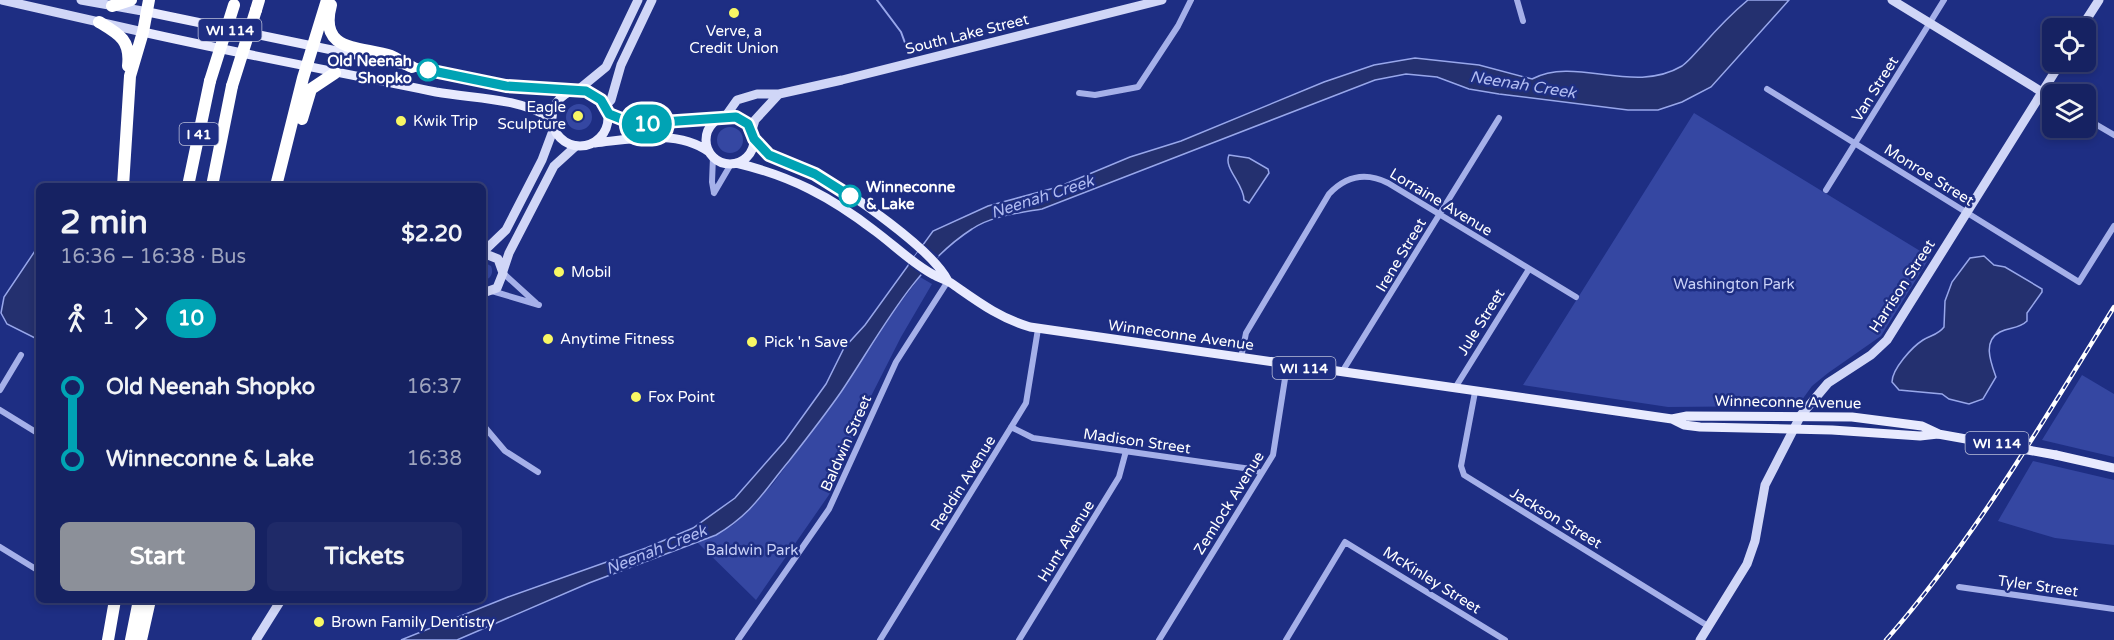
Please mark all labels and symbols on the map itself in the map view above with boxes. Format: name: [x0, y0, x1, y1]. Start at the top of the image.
marker: Verve, a Credit Union: [727, 6, 741, 20]
street label: South Lake Street: [903, 10, 1031, 58]
road number: WI 114: [198, 19, 262, 41]
place label: Verve, a Credit Union: [689, 22, 779, 57]
place label: Old Neenah Shopko: [327, 52, 412, 88]
street label: Van Street: [1848, 53, 1902, 125]
marker: Old Neenah Shopko: [417, 59, 439, 81]
water label: Neenah Creek: [1468, 67, 1579, 103]
place label: Eagle Sculpture: [498, 98, 566, 133]
line badge: 10: [620, 104, 674, 144]
marker: Eagle Sculpture: [571, 109, 585, 123]
place label: Kwik Trip: [413, 112, 478, 130]
marker: Kwik Trip: [394, 114, 408, 128]
road number: I 41: [180, 123, 218, 145]
street label: Monroe Street: [1881, 140, 1977, 210]
street label: Lorraine Avenue: [1386, 164, 1496, 240]
water label: Neenah Creek: [988, 170, 1098, 223]
place label: Winneconne & Lake: [866, 178, 956, 213]
marker: Winneconne & Lake: [839, 185, 861, 207]
street label: Irene Street: [1372, 215, 1430, 295]
street label: Harrison Street: [1865, 236, 1939, 336]
place label: Mobil: [571, 263, 611, 281]
marker: Mobil: [552, 265, 566, 279]
park label: Washington Park: [1673, 275, 1795, 293]
street label: Jule Street: [1453, 285, 1509, 359]
street label: Winneconne Avenue: [1107, 316, 1255, 354]
place label: Anytime Fitness: [560, 330, 675, 348]
marker: Anytime Fitness: [541, 332, 555, 346]
place label: Pick 'n Save: [764, 333, 848, 351]
marker: Pick 'n Save: [745, 335, 759, 349]
road number: WI 114: [1272, 357, 1336, 379]
place label: Fox Point: [648, 388, 715, 406]
marker: Fox Point: [629, 390, 643, 404]
street label: Baldwin Street: [817, 392, 875, 494]
street label: Winneconne Avenue: [1714, 392, 1862, 412]
street label: Madison Street: [1082, 425, 1192, 457]
street label: Reddin Avenue: [927, 432, 999, 534]
road number: WI 114: [1966, 432, 2028, 454]
street label: Zemlock Avenue: [1190, 448, 1268, 558]
street label: Jackson Street: [1507, 484, 1605, 553]
street label: Hunt Avenue: [1034, 497, 1098, 585]
water label: Neenah Creek: [603, 520, 711, 579]
park label: Baldwin Park: [706, 541, 798, 559]
street label: McKinley Street: [1380, 543, 1485, 617]
street label: Tyler Street: [1997, 571, 2080, 601]
place label: Brown Family Dentistry: [331, 613, 495, 631]
marker: Brown Family Dentistry: [312, 615, 326, 629]

